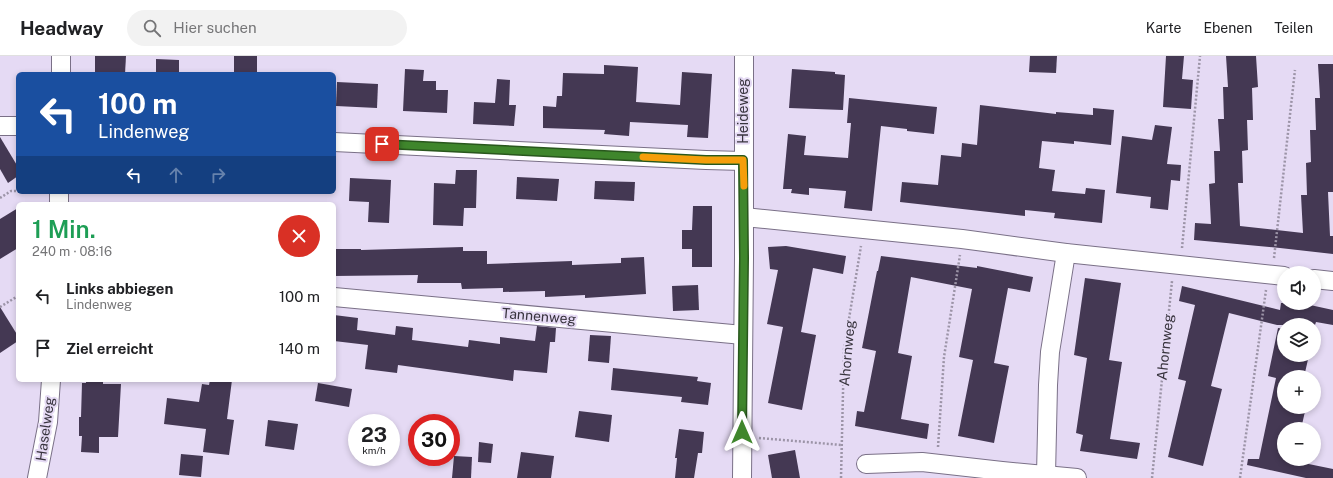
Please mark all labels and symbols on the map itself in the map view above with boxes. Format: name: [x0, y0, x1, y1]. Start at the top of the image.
street label: Heideweg: [735, 78, 751, 144]
pin: [365, 127, 399, 161]
street label: Tannenweg: [501, 305, 577, 327]
street label: Ahornweg: [1154, 313, 1176, 381]
street label: Ahornweg: [836, 319, 858, 387]
street label: Haselweg: [33, 396, 57, 462]
position arrow: [721, 411, 763, 453]
speed limit sign: 30: [408, 414, 460, 466]

